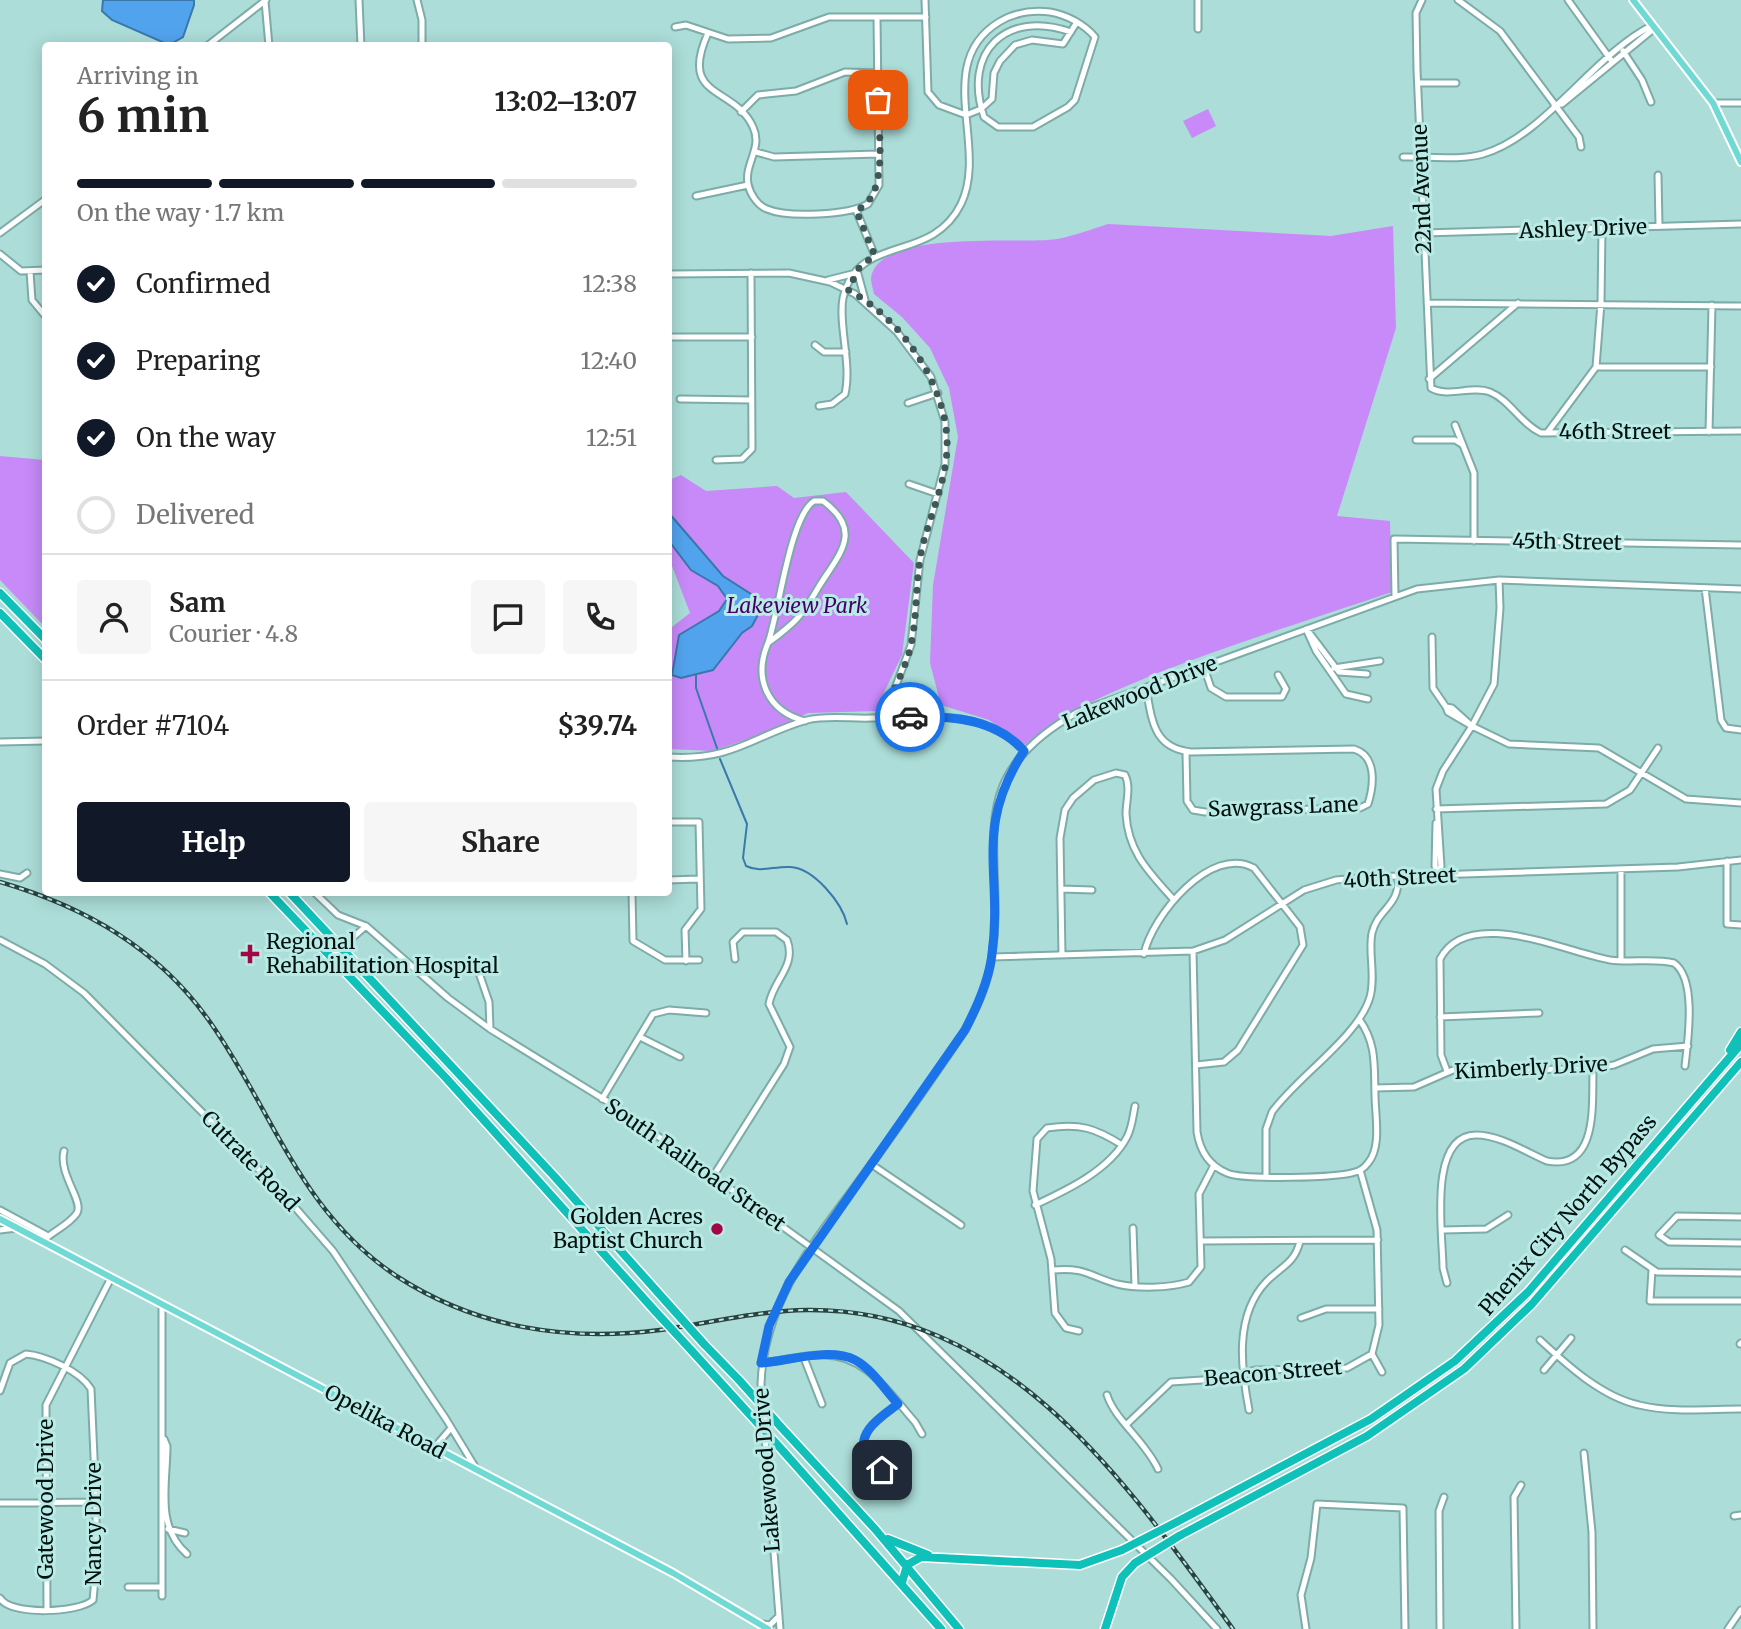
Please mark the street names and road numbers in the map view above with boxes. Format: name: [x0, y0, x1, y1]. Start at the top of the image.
street label: 22nd Avenue: [1406, 124, 1437, 254]
street label: Ashley Drive: [1518, 213, 1647, 244]
street label: 46th Street: [1559, 418, 1671, 445]
street label: 45th Street: [1512, 527, 1622, 556]
street label: Lakewood Drive: [1059, 649, 1221, 736]
street label: Sawgrass Lane: [1207, 790, 1359, 823]
street label: 40th Street: [1343, 861, 1457, 894]
street label: Kimberly Drive: [1454, 1050, 1608, 1085]
street label: South Railroad Street: [600, 1092, 791, 1237]
street label: Cutrate Road: [196, 1105, 305, 1217]
street label: Phenix City North Bypass: [1473, 1109, 1662, 1321]
street label: Beacon Street: [1203, 1353, 1343, 1392]
street label: Opelika Road: [320, 1378, 451, 1465]
street label: Lakewood Drive: [747, 1387, 786, 1553]
street label: Gatewood Drive: [32, 1419, 59, 1579]
street label: Nancy Drive: [80, 1462, 107, 1586]

